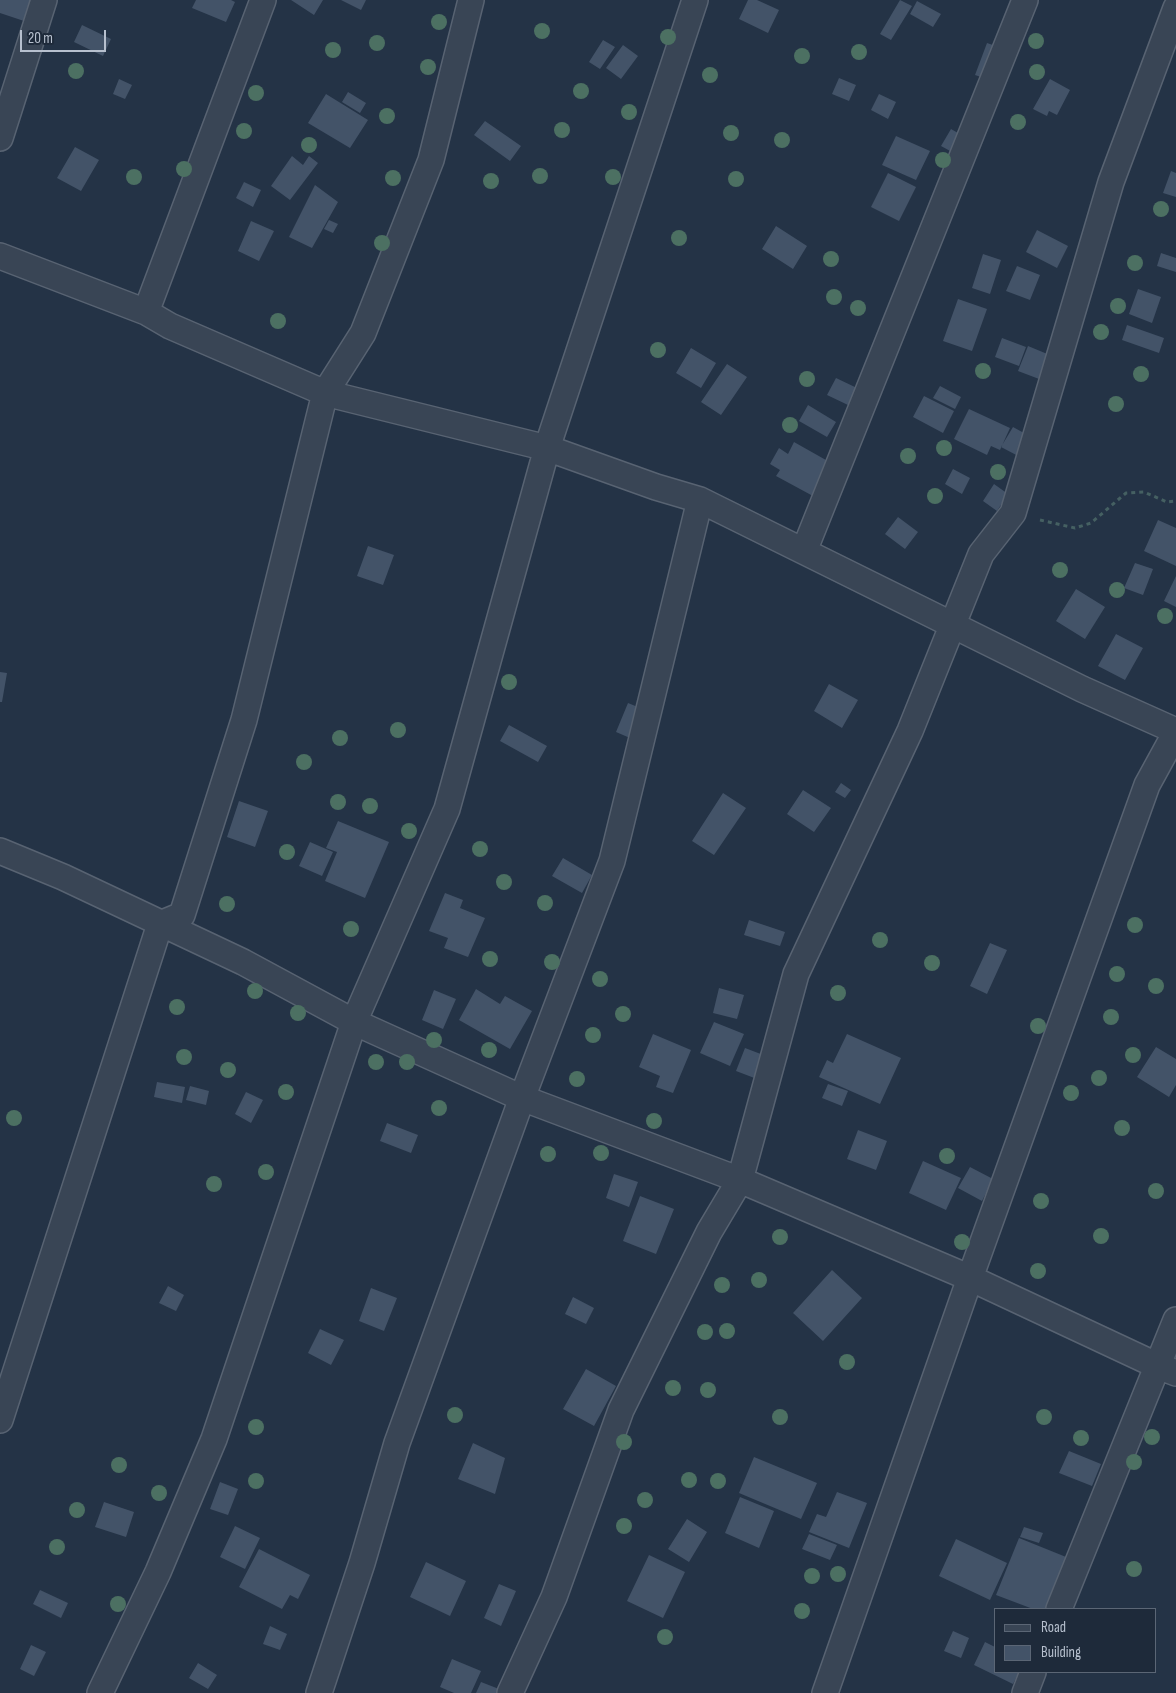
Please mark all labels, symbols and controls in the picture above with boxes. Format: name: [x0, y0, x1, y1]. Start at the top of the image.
scale bar: [22, 20, 109, 52]
text: 20 m: [28, 29, 53, 48]
legend: [994, 1608, 1156, 1673]
text: Road: [1041, 1618, 1066, 1637]
text: Building: [1041, 1643, 1081, 1662]

